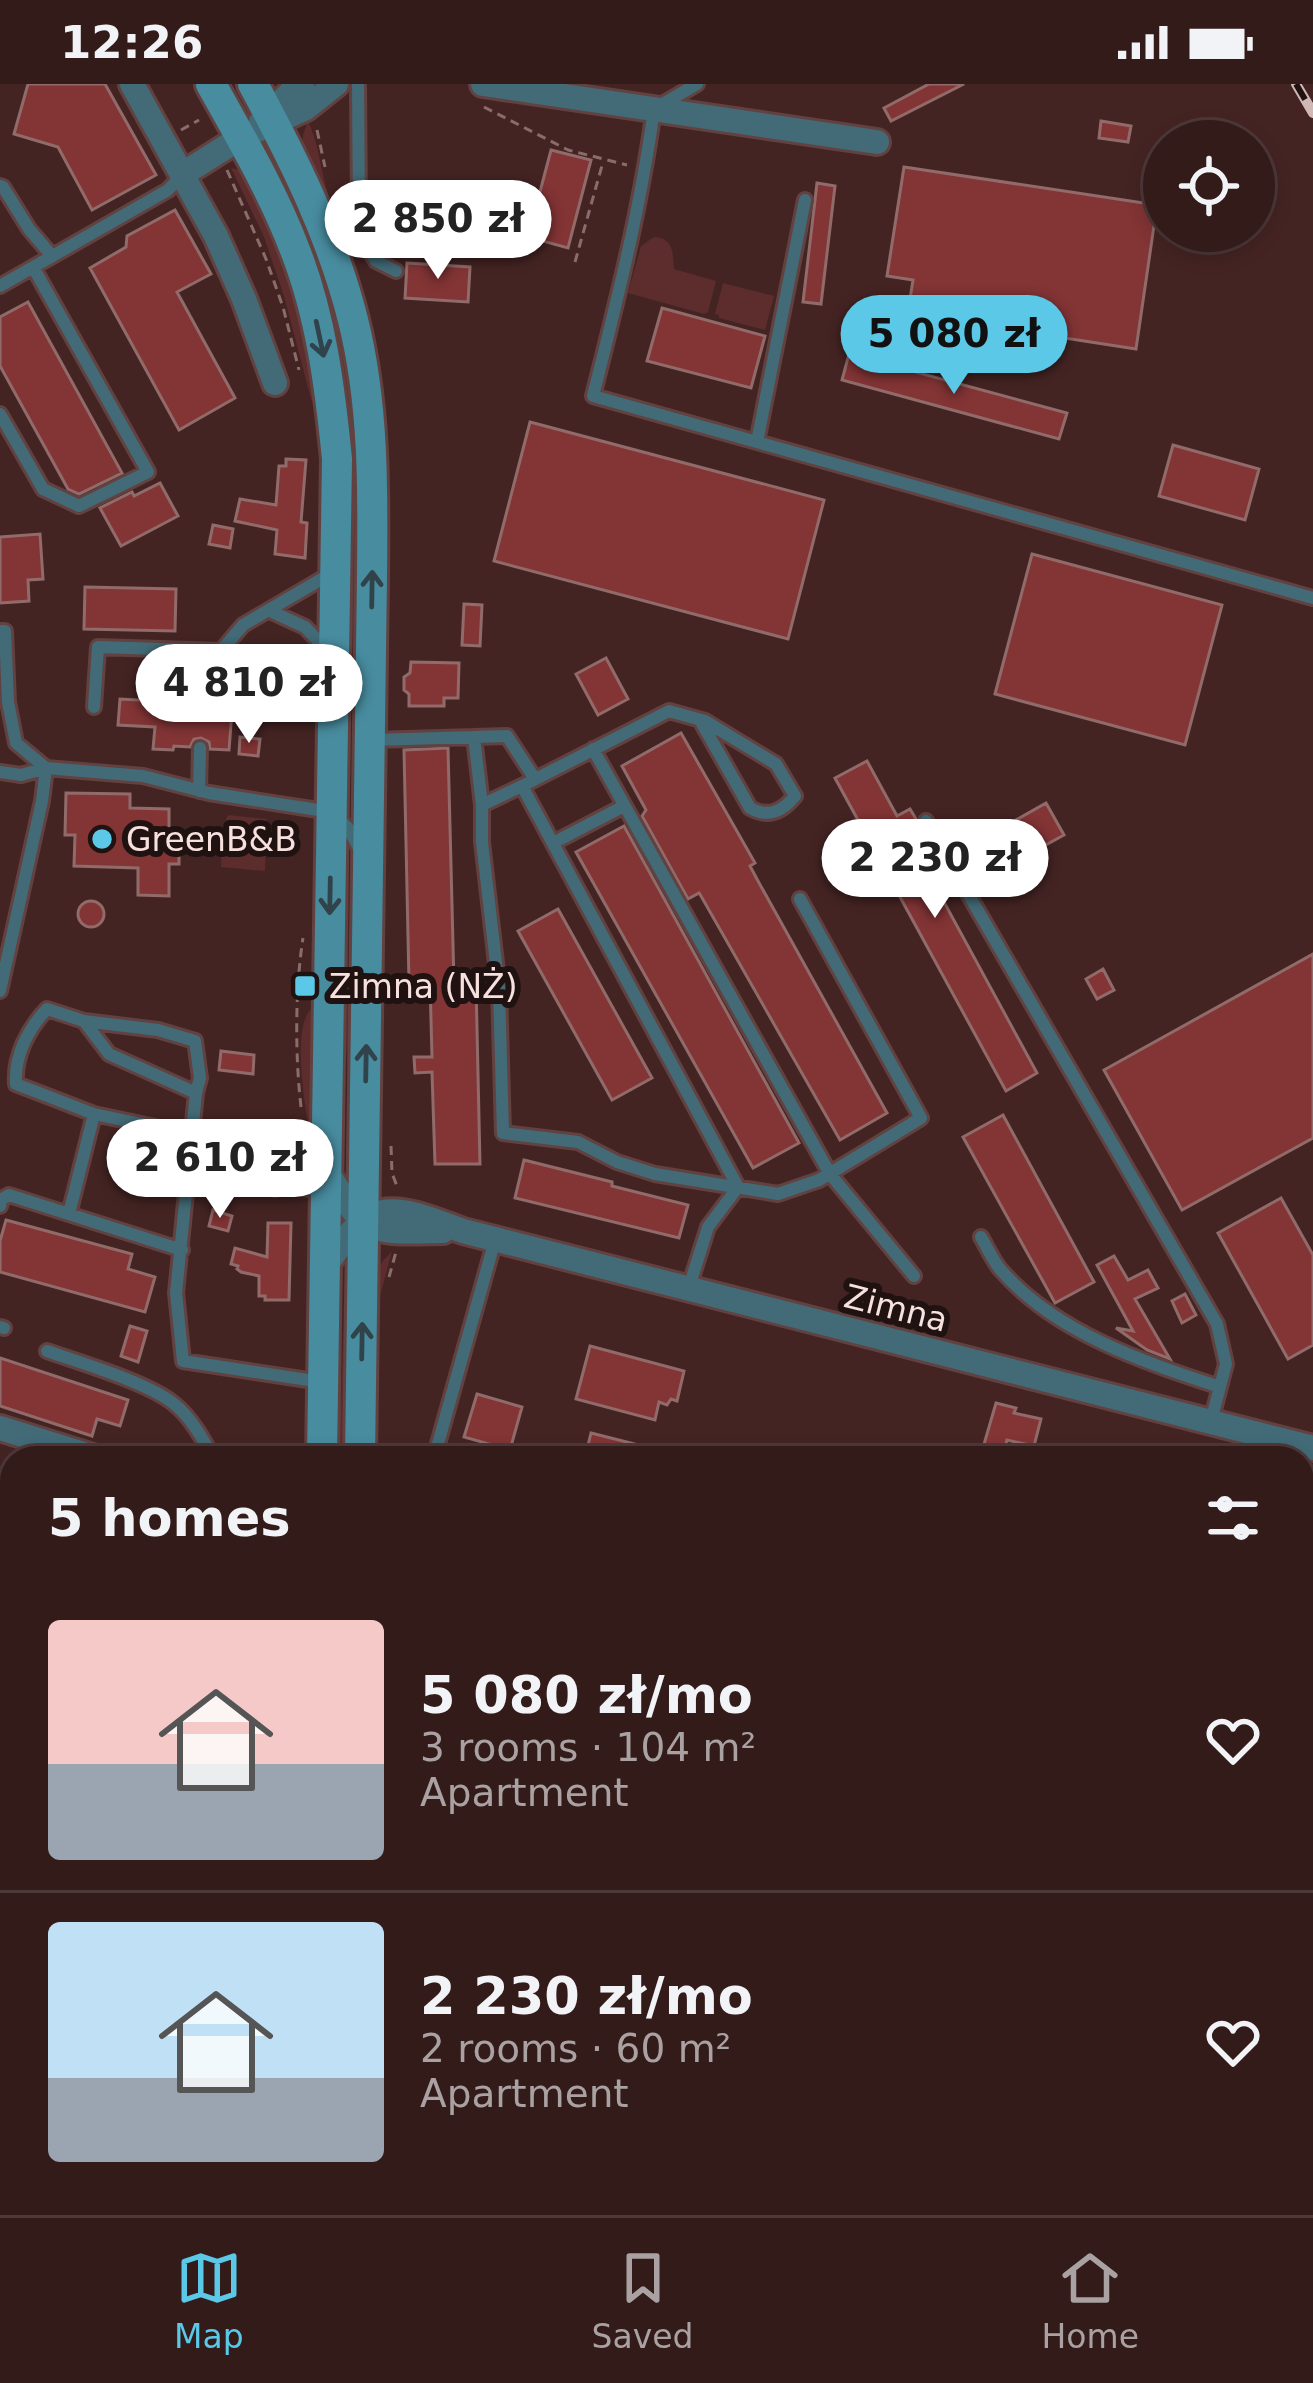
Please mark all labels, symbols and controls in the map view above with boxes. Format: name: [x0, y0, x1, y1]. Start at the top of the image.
text: 12:26: [60, 16, 203, 69]
map controls: [1143, 120, 1275, 252]
button: locate: [1143, 120, 1275, 252]
pin: 2 850 zł: [314, 180, 562, 282]
text: 2 850 zł: [352, 196, 524, 241]
pin: 5 080 zł: [830, 295, 1078, 397]
text: 5 080 zł: [868, 311, 1040, 356]
one-way arrow: [309, 320, 332, 358]
one-way arrow: [361, 570, 384, 609]
pin: 4 810 zł: [125, 644, 373, 746]
text: 4 810 zł: [163, 660, 335, 705]
pin: 2 230 zł: [811, 819, 1059, 921]
place label: GreenB&B: [126, 820, 297, 859]
marker: GreenB&B: [89, 826, 115, 852]
text: 2 230 zł: [849, 835, 1021, 880]
one-way arrow: [319, 876, 341, 915]
place label: Zimna (NŻ): [329, 967, 518, 1006]
marker: Zimna (NŻ): [292, 973, 318, 999]
one-way arrow: [355, 1044, 378, 1083]
pin: 2 610 zł: [96, 1119, 344, 1221]
text: 2 610 zł: [134, 1135, 306, 1180]
street label: Zimna: [840, 1276, 952, 1340]
one-way arrow: [350, 1322, 373, 1361]
icon: filters: [1200, 1485, 1266, 1551]
text: 5 homes: [48, 1489, 291, 1548]
text: 5 080 zł/mo: [420, 1666, 753, 1725]
icon: home: [144, 1668, 288, 1812]
icon: heart: [1200, 1707, 1266, 1773]
text: 3 rooms · 104 m²: [420, 1725, 756, 1770]
text: Apartment: [420, 1770, 629, 1815]
text: 2 230 zł/mo: [420, 1967, 753, 2026]
icon: home: [144, 1970, 288, 2114]
icon: heart: [1200, 2009, 1266, 2075]
text: 2 rooms · 60 m²: [420, 2026, 731, 2071]
text: Apartment: [420, 2071, 629, 2116]
tab: Map: [174, 2245, 244, 2356]
tab: Saved: [592, 2245, 694, 2356]
tab: Home: [1042, 2245, 1139, 2356]

